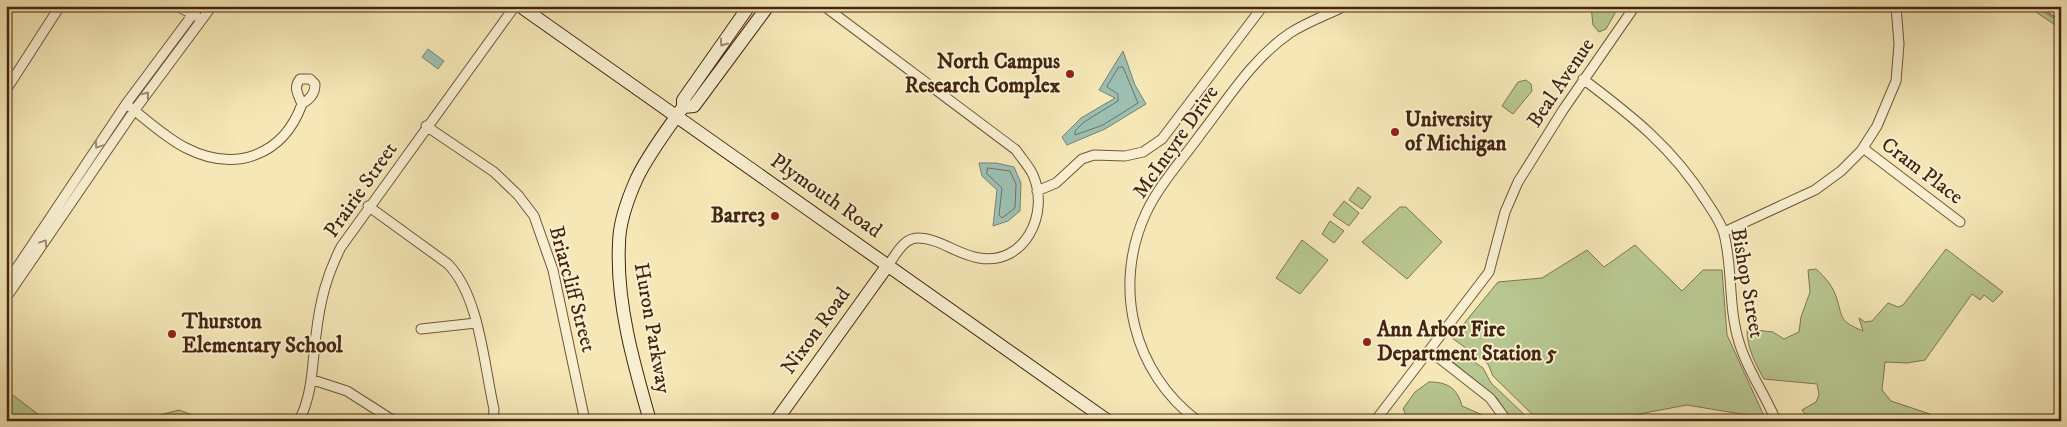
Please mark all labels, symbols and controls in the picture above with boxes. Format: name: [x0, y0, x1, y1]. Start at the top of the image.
street label: Beal Avenue: [1522, 33, 1601, 133]
one-way arrow: [720, 38, 729, 47]
place label: North Campus Research Complex: [905, 49, 1061, 99]
marker: North Campus Research Complex: [1064, 68, 1076, 80]
street label: McIntyre Drive: [1128, 80, 1225, 203]
one-way arrow: [140, 91, 149, 101]
place label: University of Michigan: [1405, 107, 1508, 157]
marker: University of Michigan: [1389, 126, 1401, 138]
street label: Cram Place: [1876, 132, 1968, 210]
street label: Prairie Street: [319, 137, 403, 243]
one-way arrow: [95, 139, 104, 148]
street label: Plymouth Road: [765, 148, 887, 244]
place label: Barre3: [711, 203, 765, 229]
marker: Barre3: [769, 210, 781, 222]
street label: Briarcliff Street: [543, 223, 601, 355]
street label: Bishop Street: [1725, 226, 1770, 340]
one-way arrow: [38, 240, 48, 249]
street label: Huron Parkway: [628, 261, 676, 396]
street label: Nixon Road: [776, 282, 857, 380]
place label: Thurston Elementary School: [181, 309, 343, 359]
place label: Ann Arbor Fire Department Station 5: [1376, 317, 1557, 367]
marker: Thurston Elementary School: [166, 328, 178, 340]
marker: Ann Arbor Fire Department Station 5: [1361, 336, 1373, 348]

